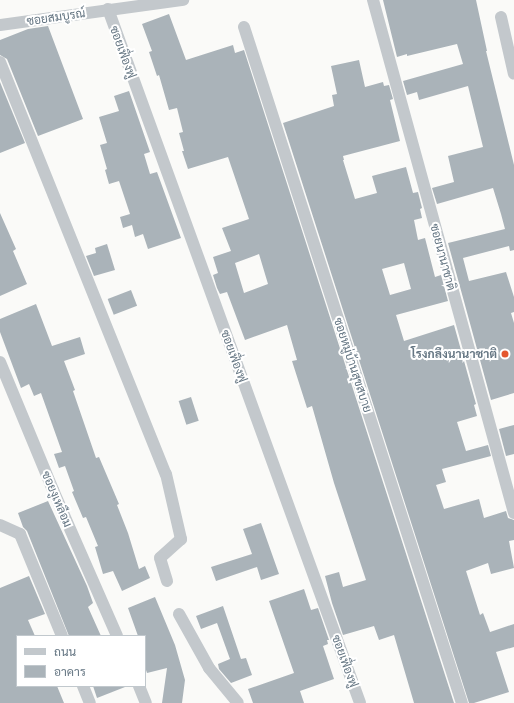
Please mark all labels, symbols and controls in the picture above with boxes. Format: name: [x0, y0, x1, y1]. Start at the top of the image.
street label: ซอยสมบูรณ์: [26, 6, 86, 28]
street label: ซอยเฟื่องฟู: [107, 24, 139, 80]
street label: ซอยนานาชาติ: [427, 222, 459, 292]
street label: ซอยหมู่บ้านสุขสบาย: [331, 316, 375, 414]
street label: ซอยเฟื่องฟู: [218, 328, 250, 384]
place label: โรงกลึงนานาชาติ: [411, 347, 497, 361]
marker: โรงกลึงนานาชาติ: [500, 349, 510, 359]
street label: ซอยงูเหลือม: [39, 469, 75, 529]
street label: ซอยเฟื่องฟู: [329, 633, 361, 689]
legend: [16, 635, 146, 687]
text: ถนน: [54, 644, 76, 658]
text: อาคาร: [54, 664, 86, 678]

